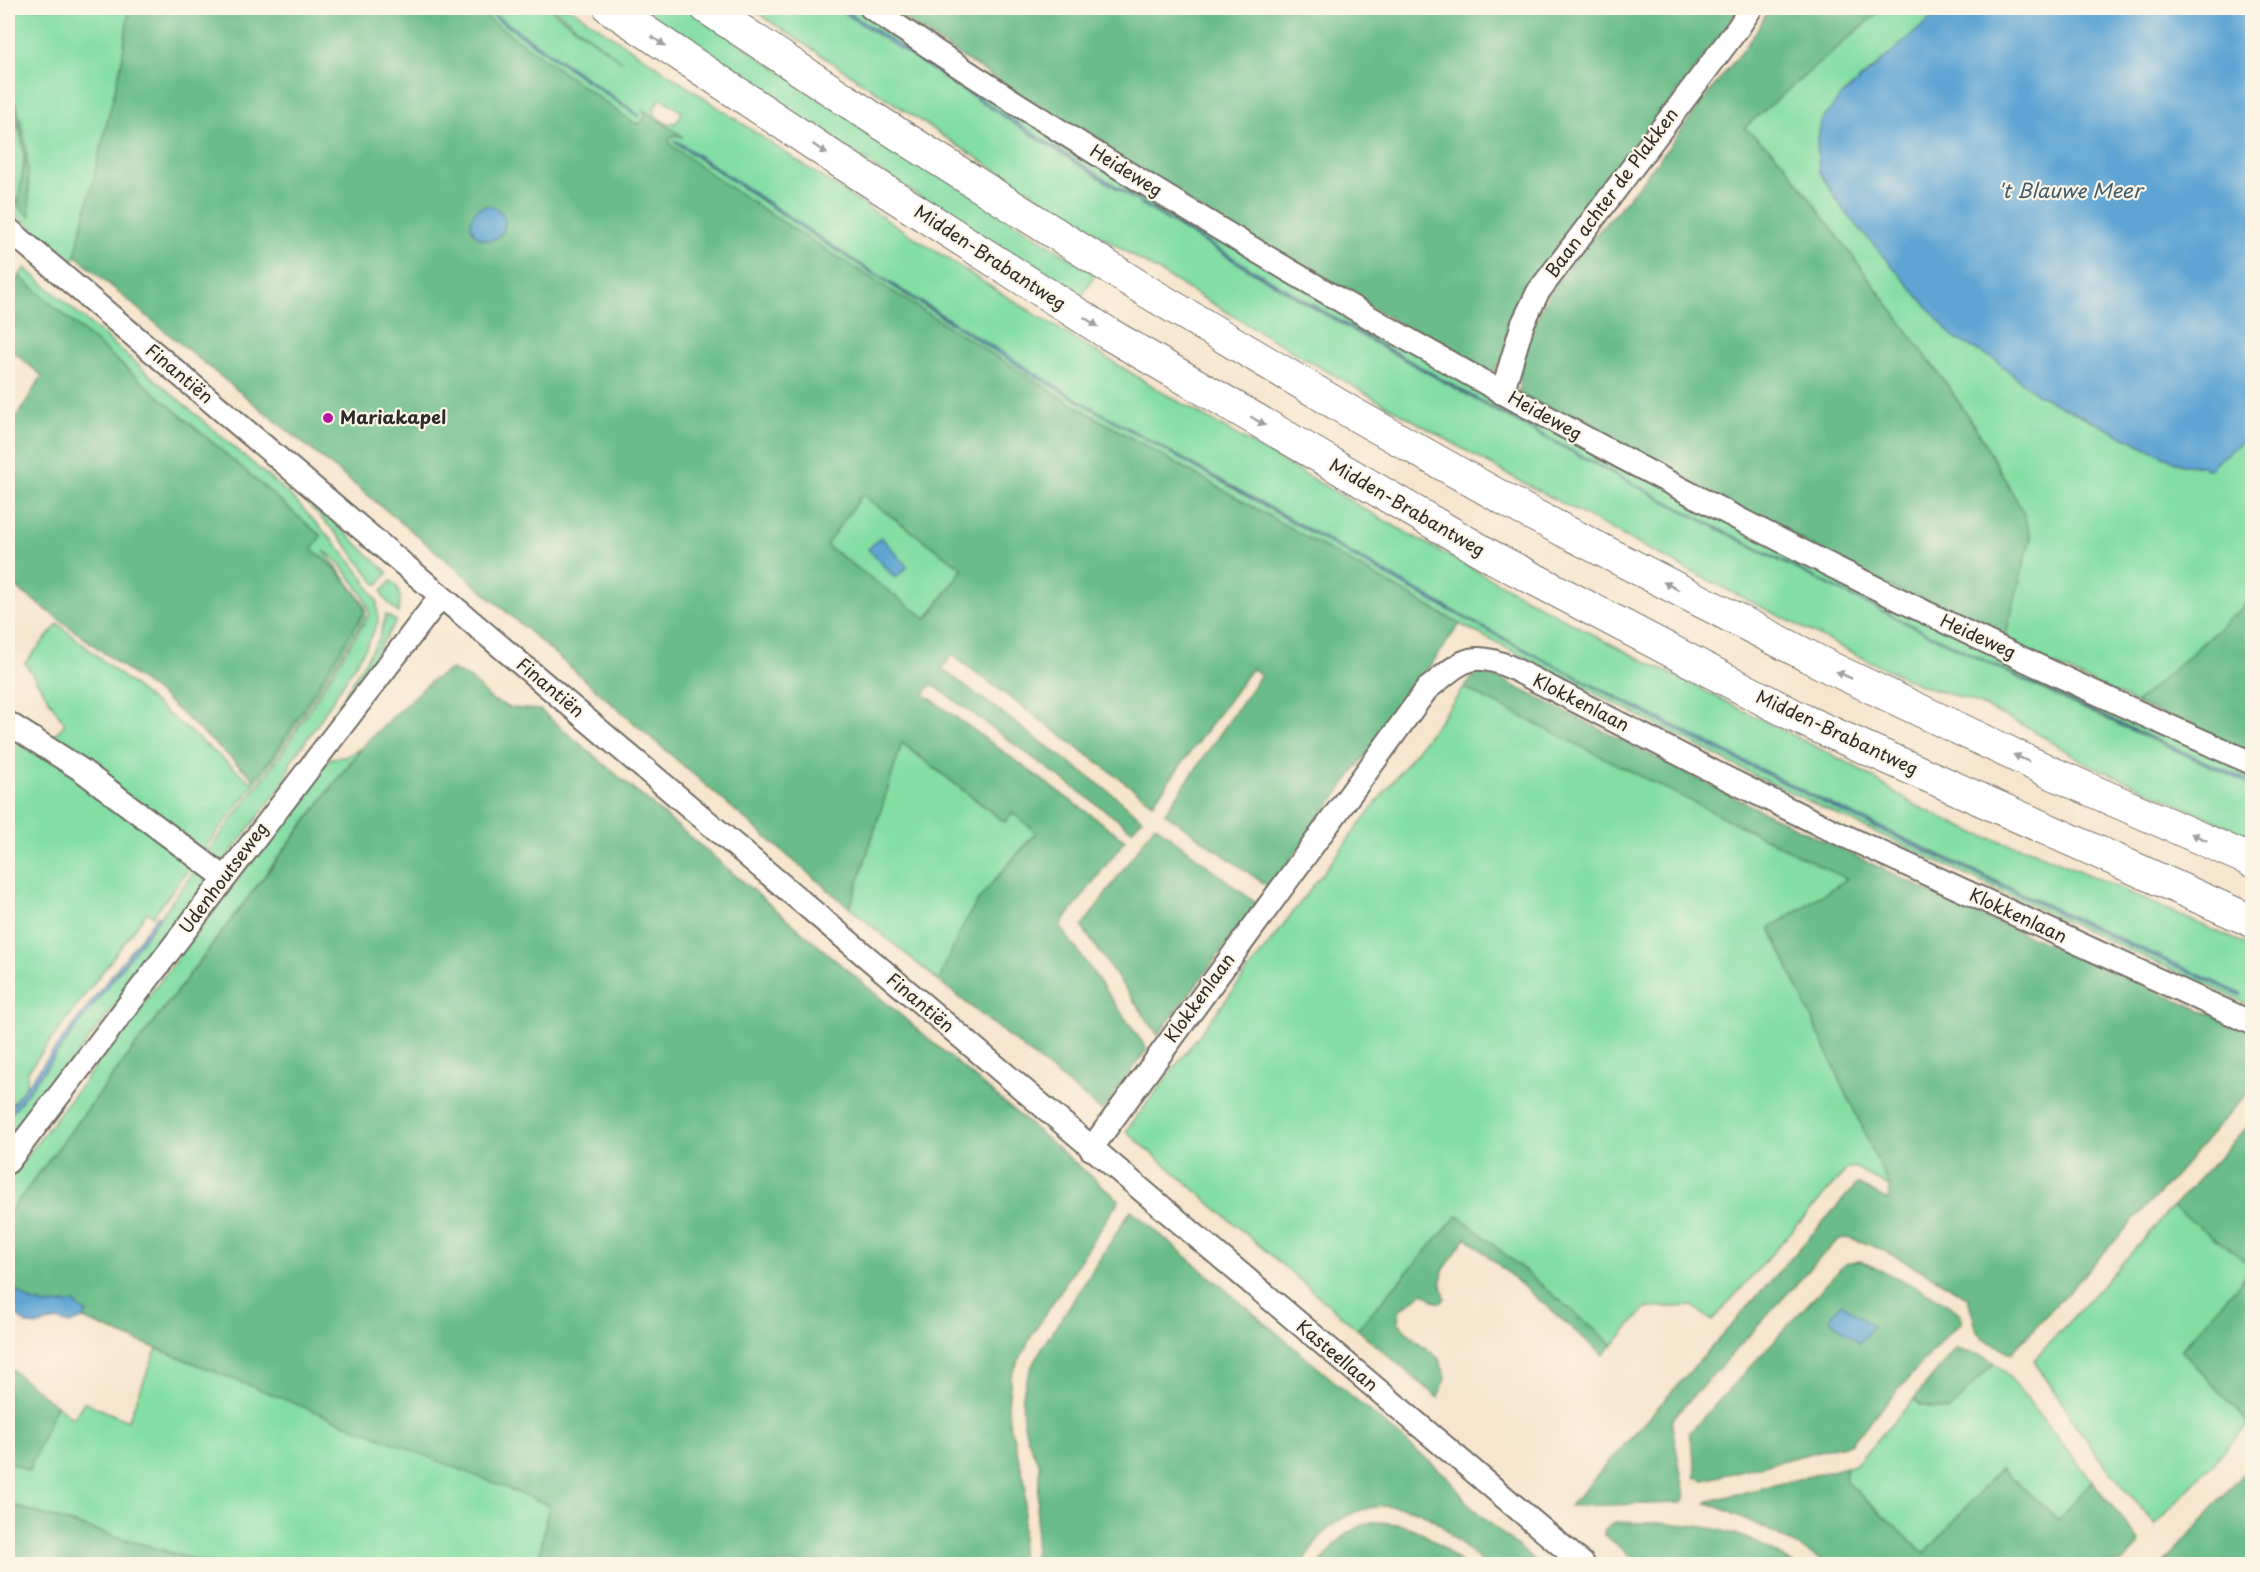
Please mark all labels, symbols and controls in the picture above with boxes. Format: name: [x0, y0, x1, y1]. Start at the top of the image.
one-way arrow: [649, 35, 665, 47]
street label: Baan achter de Plakken: [1538, 102, 1684, 283]
street label: Heideweg: [1085, 137, 1168, 203]
one-way arrow: [812, 143, 828, 154]
water label: 't Blauwe Meer: [1998, 175, 2145, 205]
street label: Midden-Brabantweg: [910, 197, 1072, 316]
one-way arrow: [1082, 316, 1099, 327]
street label: Finantiën: [140, 336, 220, 409]
street label: Heideweg: [1504, 383, 1588, 446]
place label: Mariakapel: [340, 403, 446, 430]
marker: Mariakapel: [321, 411, 335, 425]
one-way arrow: [1250, 416, 1267, 426]
street label: Midden-Brabantweg: [1325, 451, 1491, 562]
one-way arrow: [1662, 581, 1679, 591]
street label: Heideweg: [1936, 606, 2021, 665]
street label: Finantiën: [511, 650, 591, 723]
street label: Klokkenlaan: [1529, 666, 1634, 737]
one-way arrow: [1836, 670, 1853, 679]
street label: Midden-Brabantweg: [1752, 682, 1923, 781]
one-way arrow: [2012, 754, 2029, 763]
street label: Udenhoutseweg: [172, 816, 274, 939]
one-way arrow: [2190, 832, 2208, 842]
street label: Klokkenlaan: [1965, 880, 2072, 949]
street label: Klokkenlaan: [1157, 947, 1241, 1047]
street label: Finantiën: [881, 965, 961, 1038]
street label: Kasteellaan: [1291, 1313, 1385, 1397]

